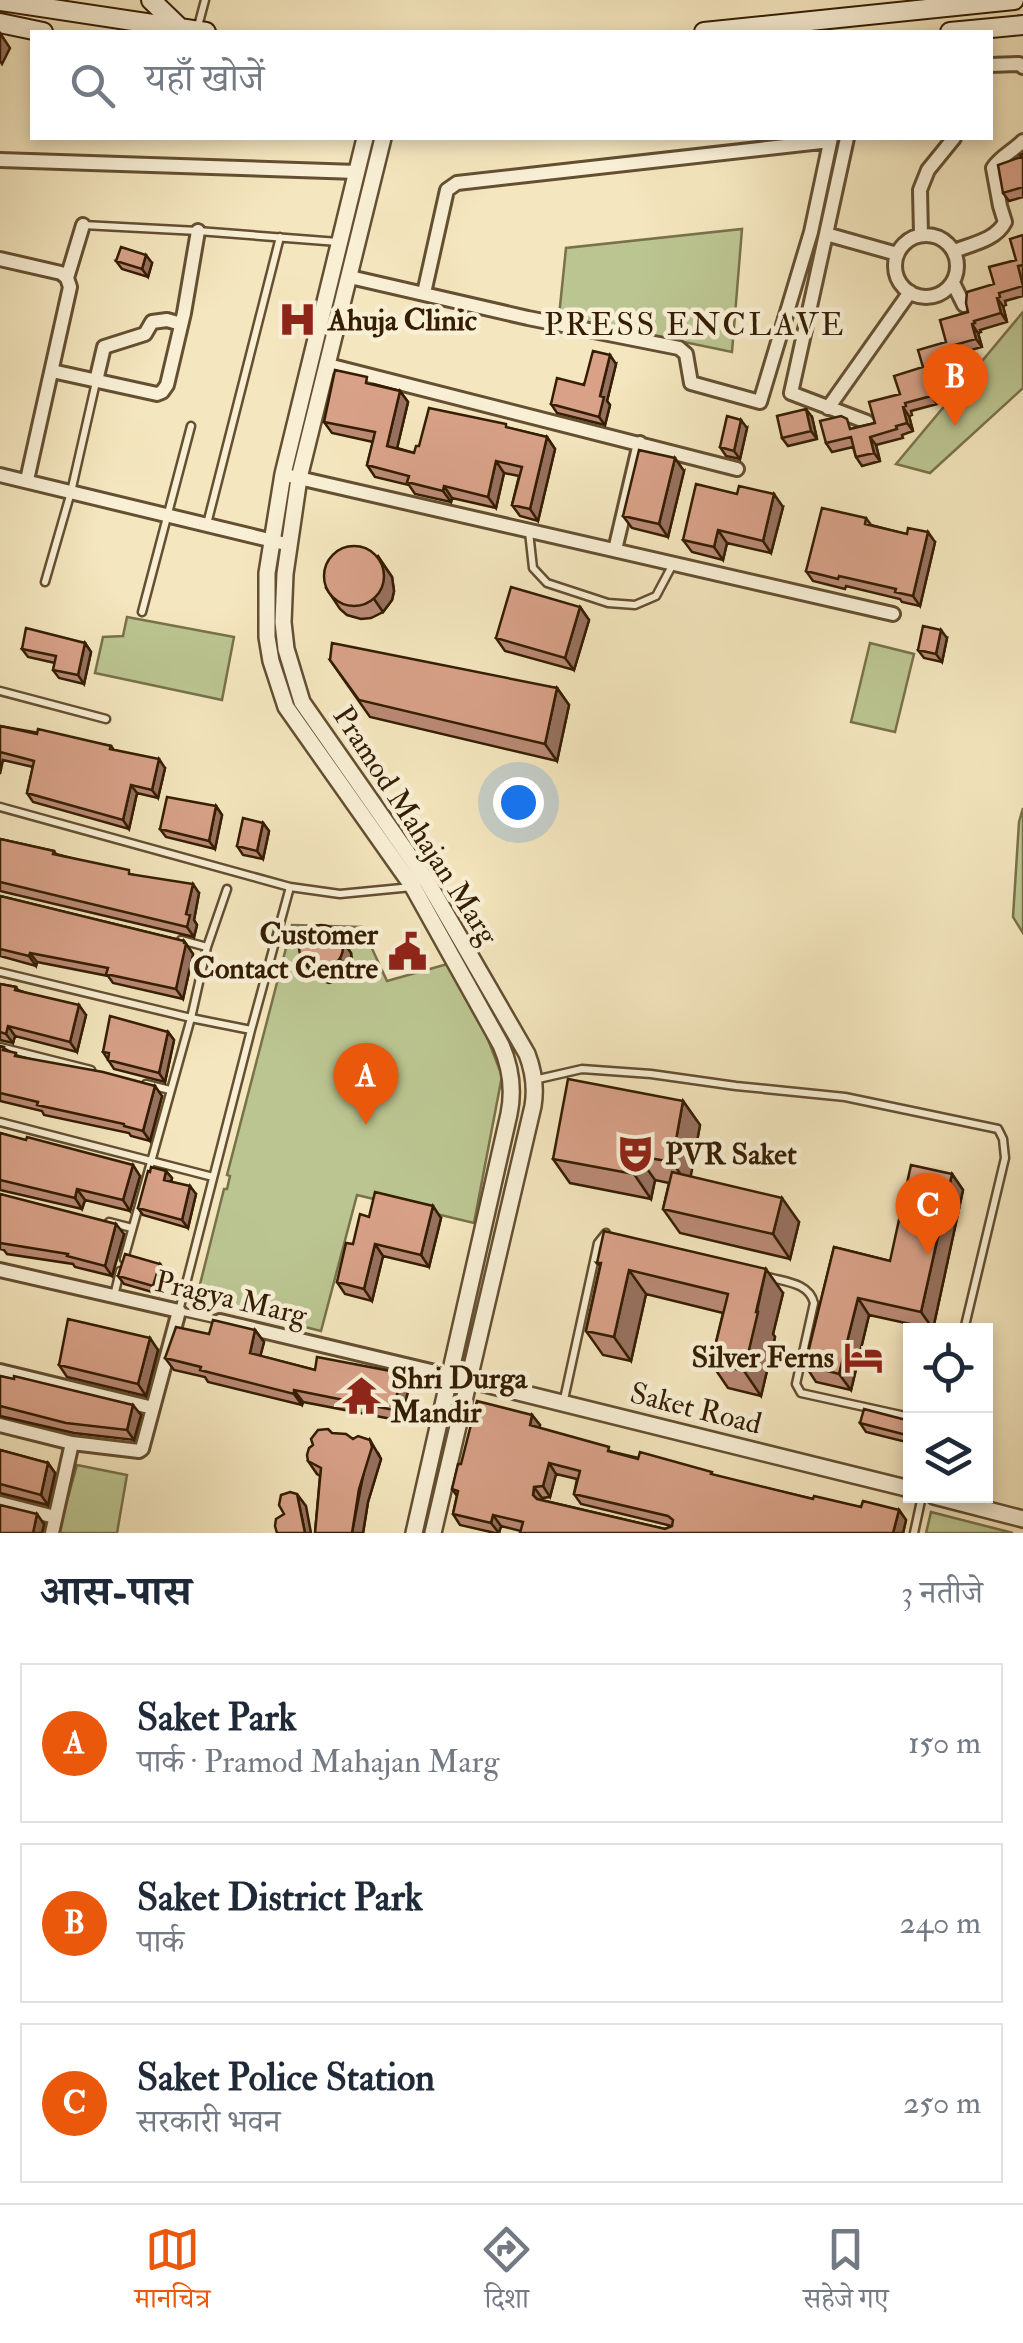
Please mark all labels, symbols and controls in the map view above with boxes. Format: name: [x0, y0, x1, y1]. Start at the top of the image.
search box: [30, 30, 993, 140]
text: यहाँ खोजें: [145, 55, 264, 103]
icon: search: [65, 58, 120, 113]
hospital icon: Ahuja Clinic: [277, 299, 319, 341]
place label: Ahuja Clinic: [326, 302, 477, 339]
district label: PRESS ENCLAVE: [544, 305, 846, 345]
pin: B: [922, 344, 988, 426]
street label: Pramod Mahajan Marg: [325, 699, 507, 952]
your location: [493, 777, 544, 828]
place label: Customer Contact Centre: [193, 916, 379, 987]
public building icon: Customer Contact Centre: [387, 930, 429, 972]
pin: A: [334, 1042, 398, 1125]
theatre icon: PVR Saket: [614, 1133, 656, 1175]
place label: PVR Saket: [665, 1136, 797, 1173]
pin: C: [896, 1172, 960, 1255]
street label: Pragya Marg: [151, 1263, 312, 1334]
map controls: [903, 1323, 993, 1503]
button: locate: [903, 1323, 993, 1413]
hotel icon: Silver Ferns: [843, 1336, 885, 1378]
place label: Silver Ferns: [692, 1339, 834, 1376]
place label: Shri Durga Mandir: [390, 1360, 529, 1431]
temple icon: Shri Durga Mandir: [340, 1374, 382, 1416]
street label: Saket Road: [626, 1374, 766, 1443]
button: layers: [903, 1413, 993, 1503]
text: आस-पास: [40, 1566, 191, 1618]
text: 3 नतीजे: [901, 1573, 983, 1613]
text: Saket Park: [137, 1694, 297, 1742]
text: A: [64, 1723, 85, 1763]
text: 150 m: [908, 1723, 981, 1763]
text: पार्क · Pramod Mahajan Marg: [137, 1742, 499, 1782]
text: Saket District Park: [137, 1874, 423, 1922]
text: B: [64, 1903, 85, 1943]
text: 240 m: [900, 1903, 981, 1943]
text: पार्क: [137, 1922, 184, 1962]
text: Saket Police Station: [137, 2054, 435, 2102]
text: C: [63, 2083, 86, 2123]
text: 250 m: [903, 2083, 981, 2123]
text: सरकारी भवन: [137, 2102, 280, 2142]
tab: मानचित्र: [134, 2222, 210, 2326]
tab: दिशा: [479, 2222, 534, 2326]
tab: सहेजे गए: [803, 2222, 889, 2326]

